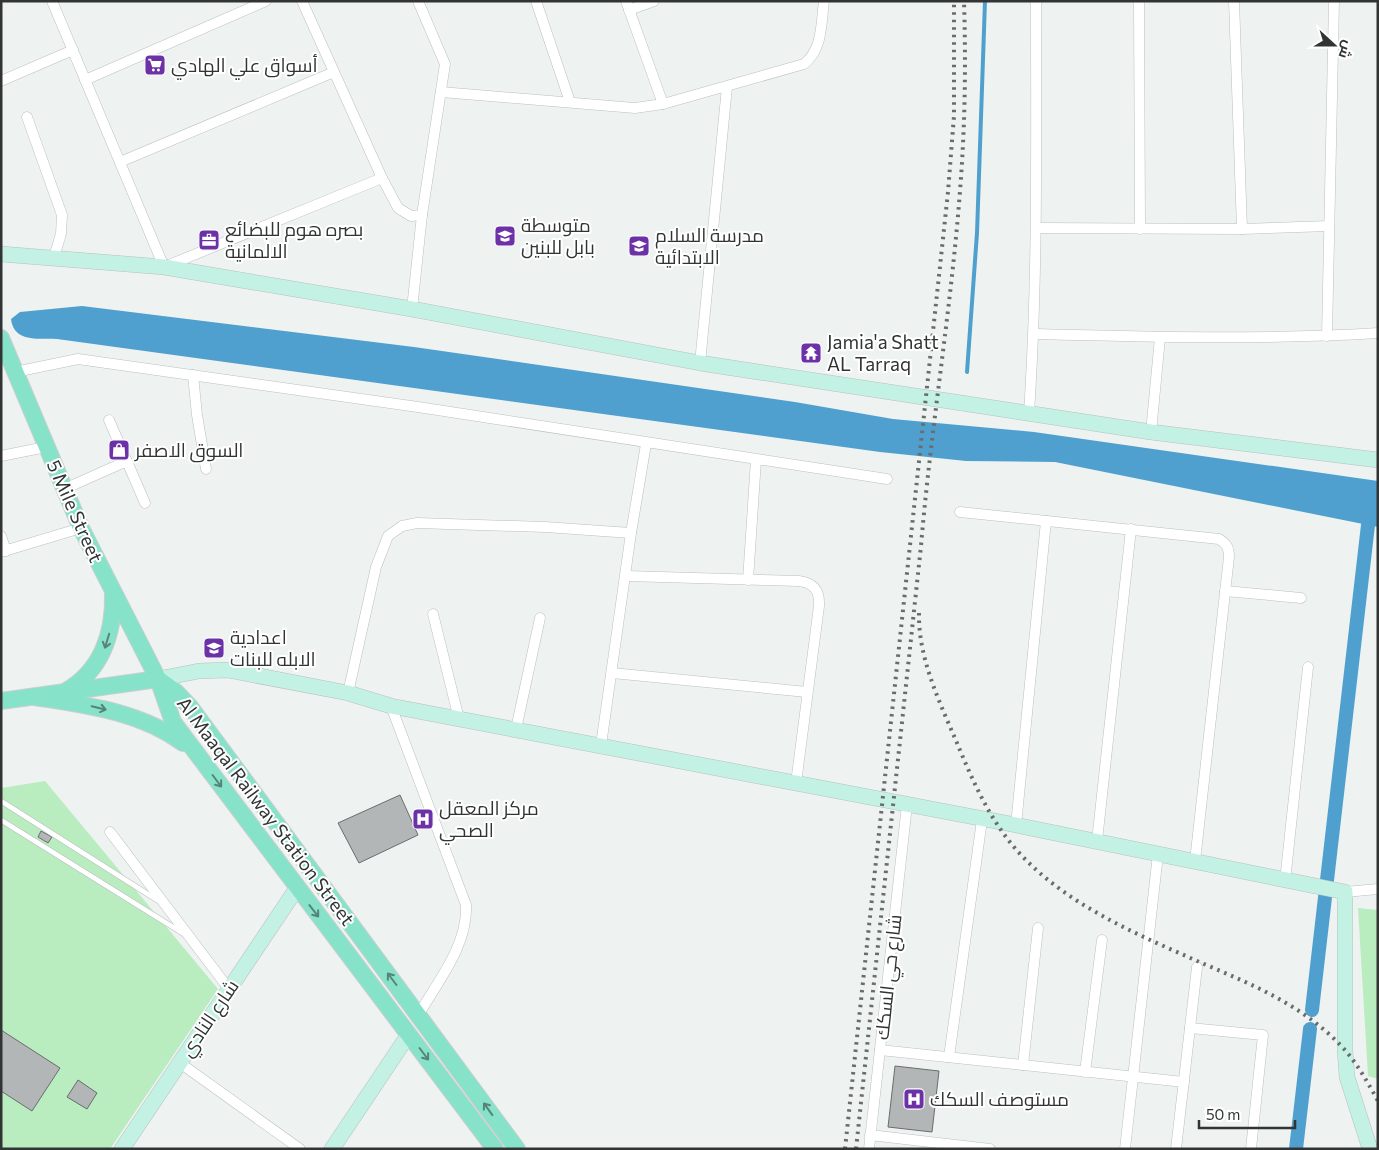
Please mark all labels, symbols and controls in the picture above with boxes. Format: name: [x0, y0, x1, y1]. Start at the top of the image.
north arrow: [1309, 20, 1359, 70]
text: ش: [1335, 38, 1358, 61]
supermarket icon: أسواق علي الهادي: [143, 53, 167, 77]
place label: أسواق علي الهادي: [171, 53, 318, 80]
place label: متوسطة بابل للبنين: [521, 213, 595, 259]
place label: بصره هوم للبضائع الالمانية: [225, 217, 363, 262]
place label: مدرسة السلام الابتدائية: [655, 223, 764, 268]
school or university icon: متوسطة بابل للبنين: [493, 224, 517, 248]
office icon: بصره هوم للبضائع الالمانية: [197, 228, 221, 252]
school or university icon: مدرسة السلام الابتدائية: [627, 234, 651, 258]
place label: Jamia'a Shatt AL Tarraq: [827, 330, 939, 375]
temple icon: Jamia'a Shatt AL Tarraq: [799, 341, 823, 365]
shop icon: السوق الاصفر: [107, 438, 131, 462]
place label: السوق الاصفر: [134, 438, 243, 463]
street label: 5 Mile Street: [43, 456, 108, 566]
place label: اعدادية الابله للبنات: [230, 625, 316, 670]
one-way arrow: [101, 632, 111, 648]
school or university icon: اعدادية الابله للبنات: [202, 636, 226, 660]
street label: Al Maaqal Railway Station Street: [173, 692, 360, 930]
one-way arrow: [90, 704, 106, 713]
one-way arrow: [211, 774, 222, 787]
place label: مركز المعقل الصحي: [439, 796, 539, 845]
hospital icon: مركز المعقل الصحي: [411, 807, 435, 831]
one-way arrow: [309, 904, 320, 917]
street label: شارع حي السكك: [869, 913, 910, 1041]
one-way arrow: [387, 972, 397, 986]
street label: شارع النادي: [174, 975, 246, 1063]
one-way arrow: [419, 1047, 429, 1061]
hospital icon: مستوصف السكك: [902, 1087, 926, 1111]
place label: مستوصف السكك: [930, 1087, 1069, 1111]
scale bar: [1199, 1098, 1295, 1130]
one-way arrow: [483, 1103, 494, 1117]
text: 50 m: [1206, 1105, 1240, 1123]

